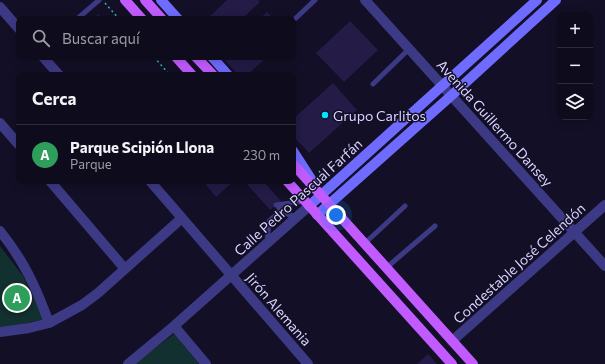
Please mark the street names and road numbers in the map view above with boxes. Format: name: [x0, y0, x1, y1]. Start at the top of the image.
street label: Avenida Guillermo Dansey: [434, 56, 556, 190]
street label: Calle Pedro Pascual Farfán: [230, 135, 366, 259]
street label: Condestable José Celendón: [449, 199, 589, 327]
street label: Jirón Alemania: [243, 269, 315, 349]

